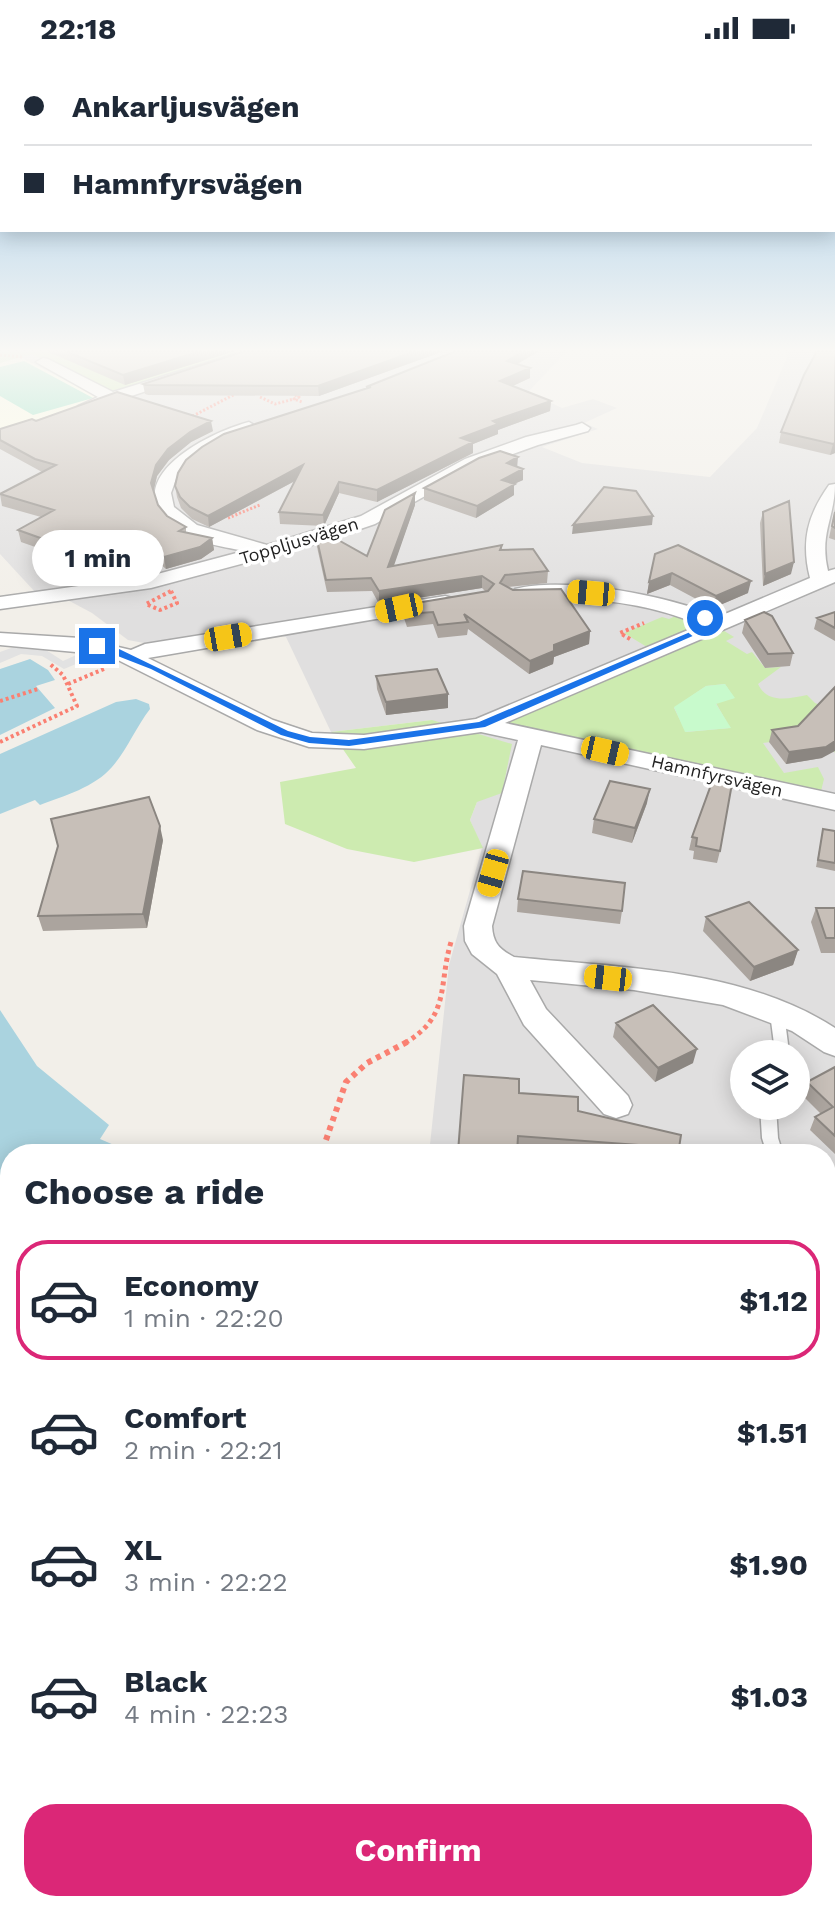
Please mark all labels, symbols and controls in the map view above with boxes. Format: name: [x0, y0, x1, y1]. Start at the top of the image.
text: 22:18: [40, 11, 117, 46]
text: Ankarljusvägen: [72, 89, 299, 124]
text: Hamnfyrsvägen: [72, 166, 303, 201]
street label: Toppljusvägen: [237, 512, 361, 569]
callout: 1 min: [31, 530, 163, 586]
text: 1 min: [65, 543, 131, 573]
car: [566, 579, 616, 607]
car: [373, 591, 425, 625]
route start: [687, 600, 723, 636]
car: [202, 621, 254, 653]
route end: [79, 628, 115, 664]
car: [579, 734, 631, 768]
street label: Hamnfyrsvägen: [649, 750, 785, 801]
car: [475, 847, 511, 899]
car: [583, 964, 633, 992]
map controls: [730, 1040, 810, 1120]
button: layers: [730, 1040, 810, 1120]
text: Choose a ride: [24, 1171, 264, 1213]
icon: car: [28, 1264, 100, 1336]
text: Economy: [124, 1268, 259, 1303]
text: $1.12: [739, 1283, 808, 1318]
text: 1 min · 22:20: [124, 1303, 284, 1333]
icon: car: [28, 1396, 100, 1468]
text: Comfort: [124, 1400, 246, 1435]
text: $1.51: [737, 1415, 808, 1450]
text: 2 min · 22:21: [124, 1435, 283, 1465]
icon: car: [28, 1528, 100, 1600]
text: XL: [124, 1532, 162, 1567]
text: $1.90: [729, 1547, 808, 1582]
text: 3 min · 22:22: [124, 1567, 288, 1597]
icon: car: [28, 1660, 100, 1732]
text: Black: [124, 1664, 208, 1699]
text: $1.03: [731, 1679, 808, 1714]
text: 4 min · 22:23: [124, 1699, 288, 1729]
button: Confirm: [24, 1804, 812, 1896]

